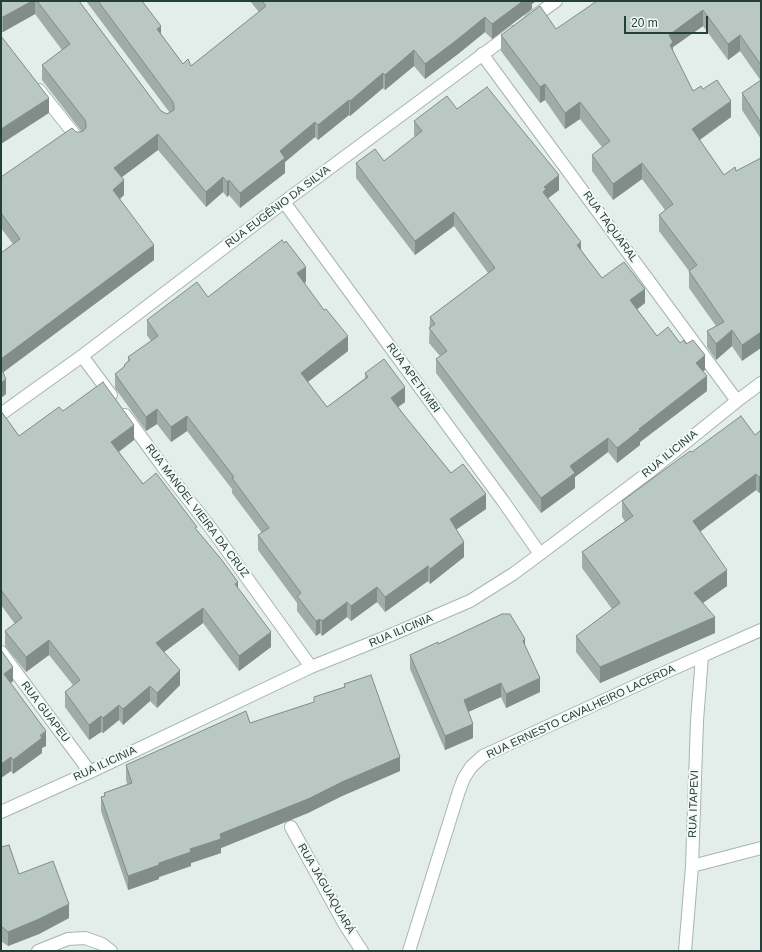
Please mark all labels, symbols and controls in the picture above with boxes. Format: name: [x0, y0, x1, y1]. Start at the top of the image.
scale bar: [626, 8, 710, 34]
text: 20 m: [631, 16, 658, 30]
street label: RUA EUGÊNIO DA SILVA: [223, 163, 333, 251]
street label: RUA TAQUARAL: [580, 189, 640, 265]
street label: RUA APETUMBI: [383, 341, 443, 415]
street label: RUA ILICINIA: [639, 428, 701, 480]
street label: RUA MANOEL VIEIRA DA CRUZ: [142, 442, 252, 580]
street label: RUA ILICINIA: [367, 612, 435, 650]
street label: RUA ERNESTO CAVALHEIRO LACERDA: [485, 662, 677, 762]
street label: RUA GUAPEU: [18, 679, 72, 745]
street label: RUA ILICINIA: [71, 744, 139, 784]
street label: RUA ITAPEVI: [686, 770, 702, 838]
street label: RUA JAGUAQUARÁ: [295, 842, 357, 936]

